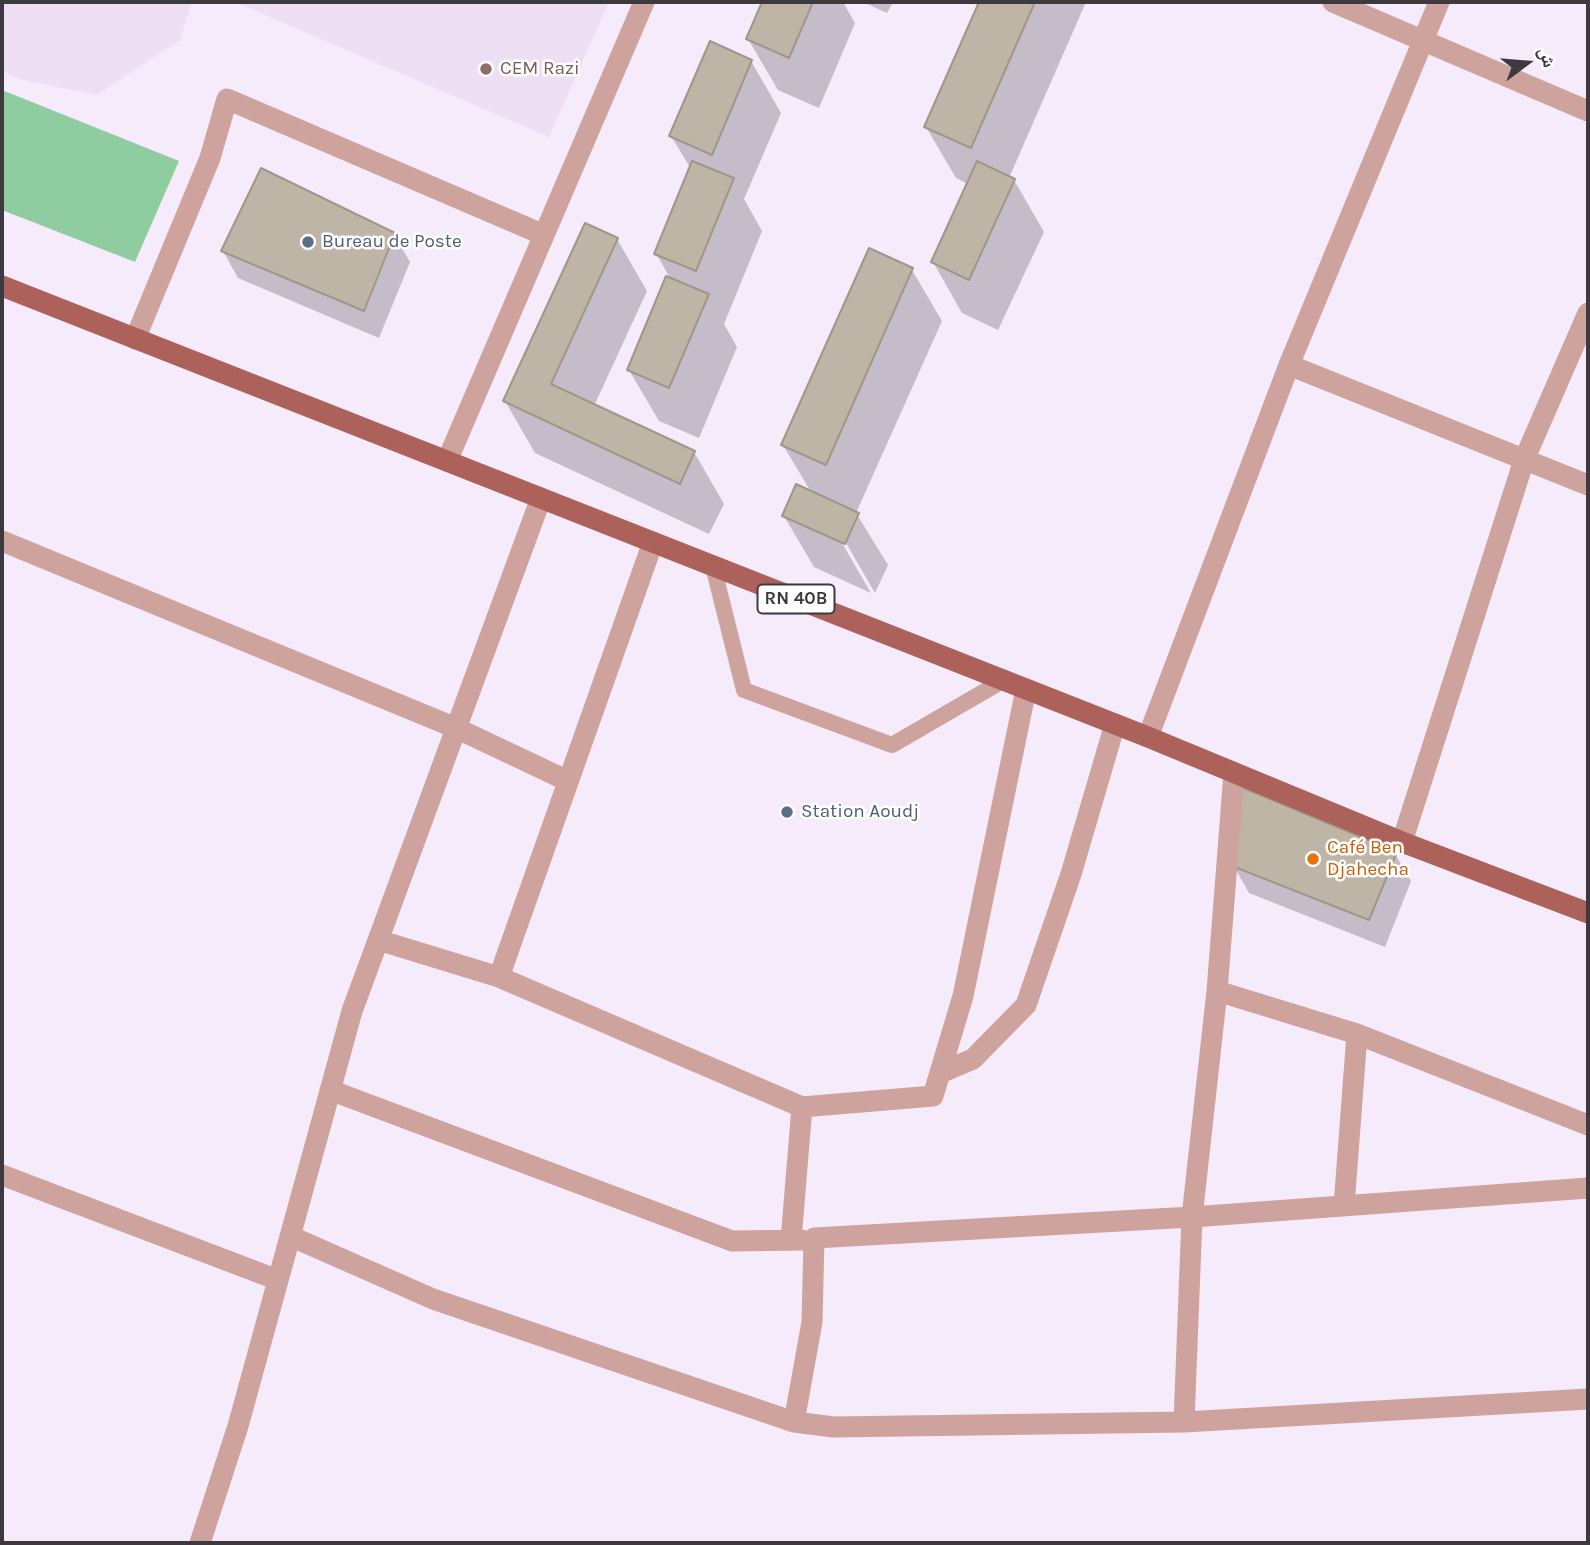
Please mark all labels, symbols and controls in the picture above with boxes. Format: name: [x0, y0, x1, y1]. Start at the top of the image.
north arrow: [1492, 28, 1562, 98]
text: ش: [1534, 44, 1561, 70]
place label: CEM Razi: [500, 58, 580, 80]
marker: CEM Razi: [478, 61, 494, 77]
place label: Bureau de Poste: [322, 231, 462, 253]
marker: Bureau de Poste: [300, 234, 316, 250]
road number: RN 40B: [758, 584, 834, 614]
place label: Station Aoudj: [801, 801, 919, 823]
marker: Station Aoudj: [779, 804, 795, 820]
place label: Café Ben Djahecha: [1327, 837, 1409, 881]
marker: Café Ben Djahecha: [1305, 851, 1321, 867]

